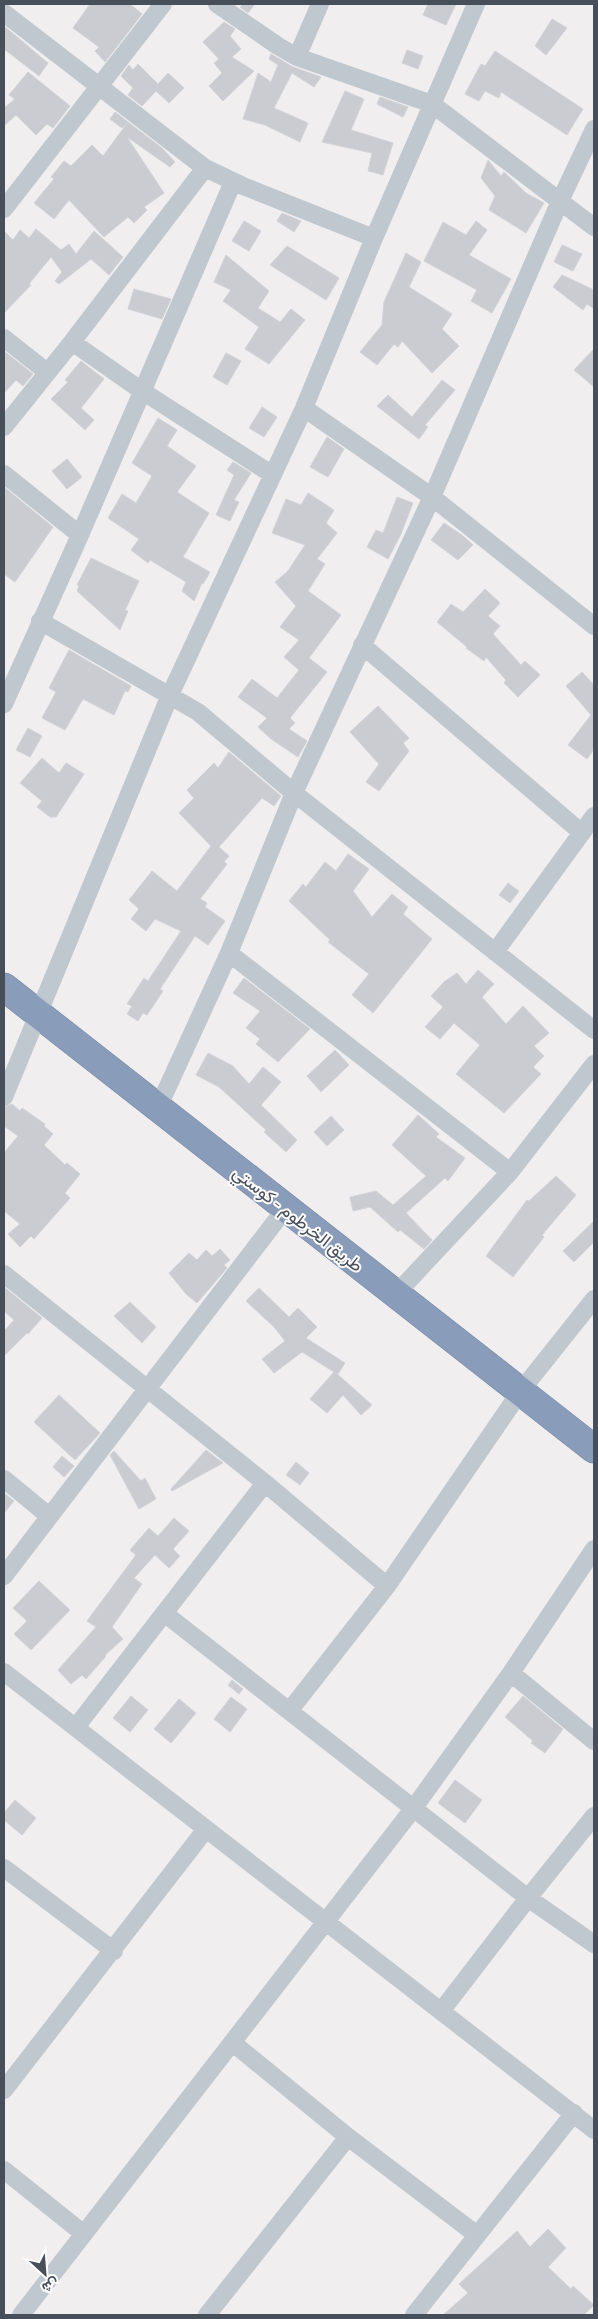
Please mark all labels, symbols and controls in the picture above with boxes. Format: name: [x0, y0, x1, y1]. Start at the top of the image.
street label: طريق الخرطوم - كوستي: [226, 1162, 367, 1280]
north arrow: [20, 2249, 70, 2299]
text: ش: [39, 2274, 62, 2297]

